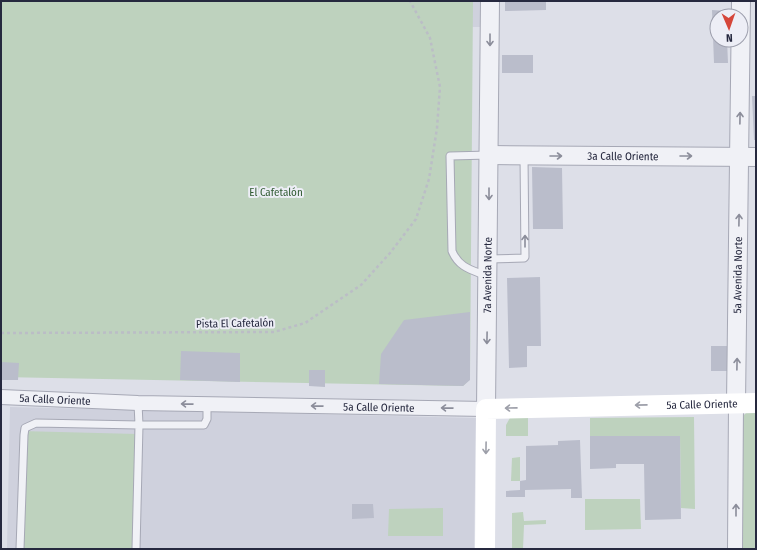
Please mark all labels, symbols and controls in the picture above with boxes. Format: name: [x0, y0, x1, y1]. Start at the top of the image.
north arrow: [709, 8, 749, 48]
text: N: [726, 31, 733, 44]
one-way arrow: [486, 33, 494, 46]
one-way arrow: [736, 112, 744, 125]
street label: 3a Calle Oriente: [587, 150, 659, 163]
one-way arrow: [549, 152, 562, 160]
one-way arrow: [679, 152, 692, 160]
park label: El Cafetalón: [249, 186, 303, 199]
one-way arrow: [485, 187, 493, 200]
one-way arrow: [735, 214, 743, 227]
one-way arrow: [521, 235, 529, 248]
street label: 7a Avenida Norte: [481, 237, 495, 313]
street label: 5a Avenida Norte: [731, 237, 745, 314]
street label: Pista El Cafetalón: [196, 316, 274, 331]
one-way arrow: [483, 331, 491, 344]
one-way arrow: [733, 358, 741, 371]
street label: 5a Calle Oriente: [19, 392, 91, 408]
street label: 5a Calle Oriente: [666, 397, 738, 412]
one-way arrow: [181, 400, 194, 408]
street label: 5a Calle Oriente: [343, 401, 415, 415]
one-way arrow: [635, 401, 648, 409]
one-way arrow: [311, 403, 324, 410]
one-way arrow: [441, 404, 454, 412]
one-way arrow: [505, 404, 518, 412]
one-way arrow: [482, 441, 490, 454]
one-way arrow: [732, 504, 740, 517]

